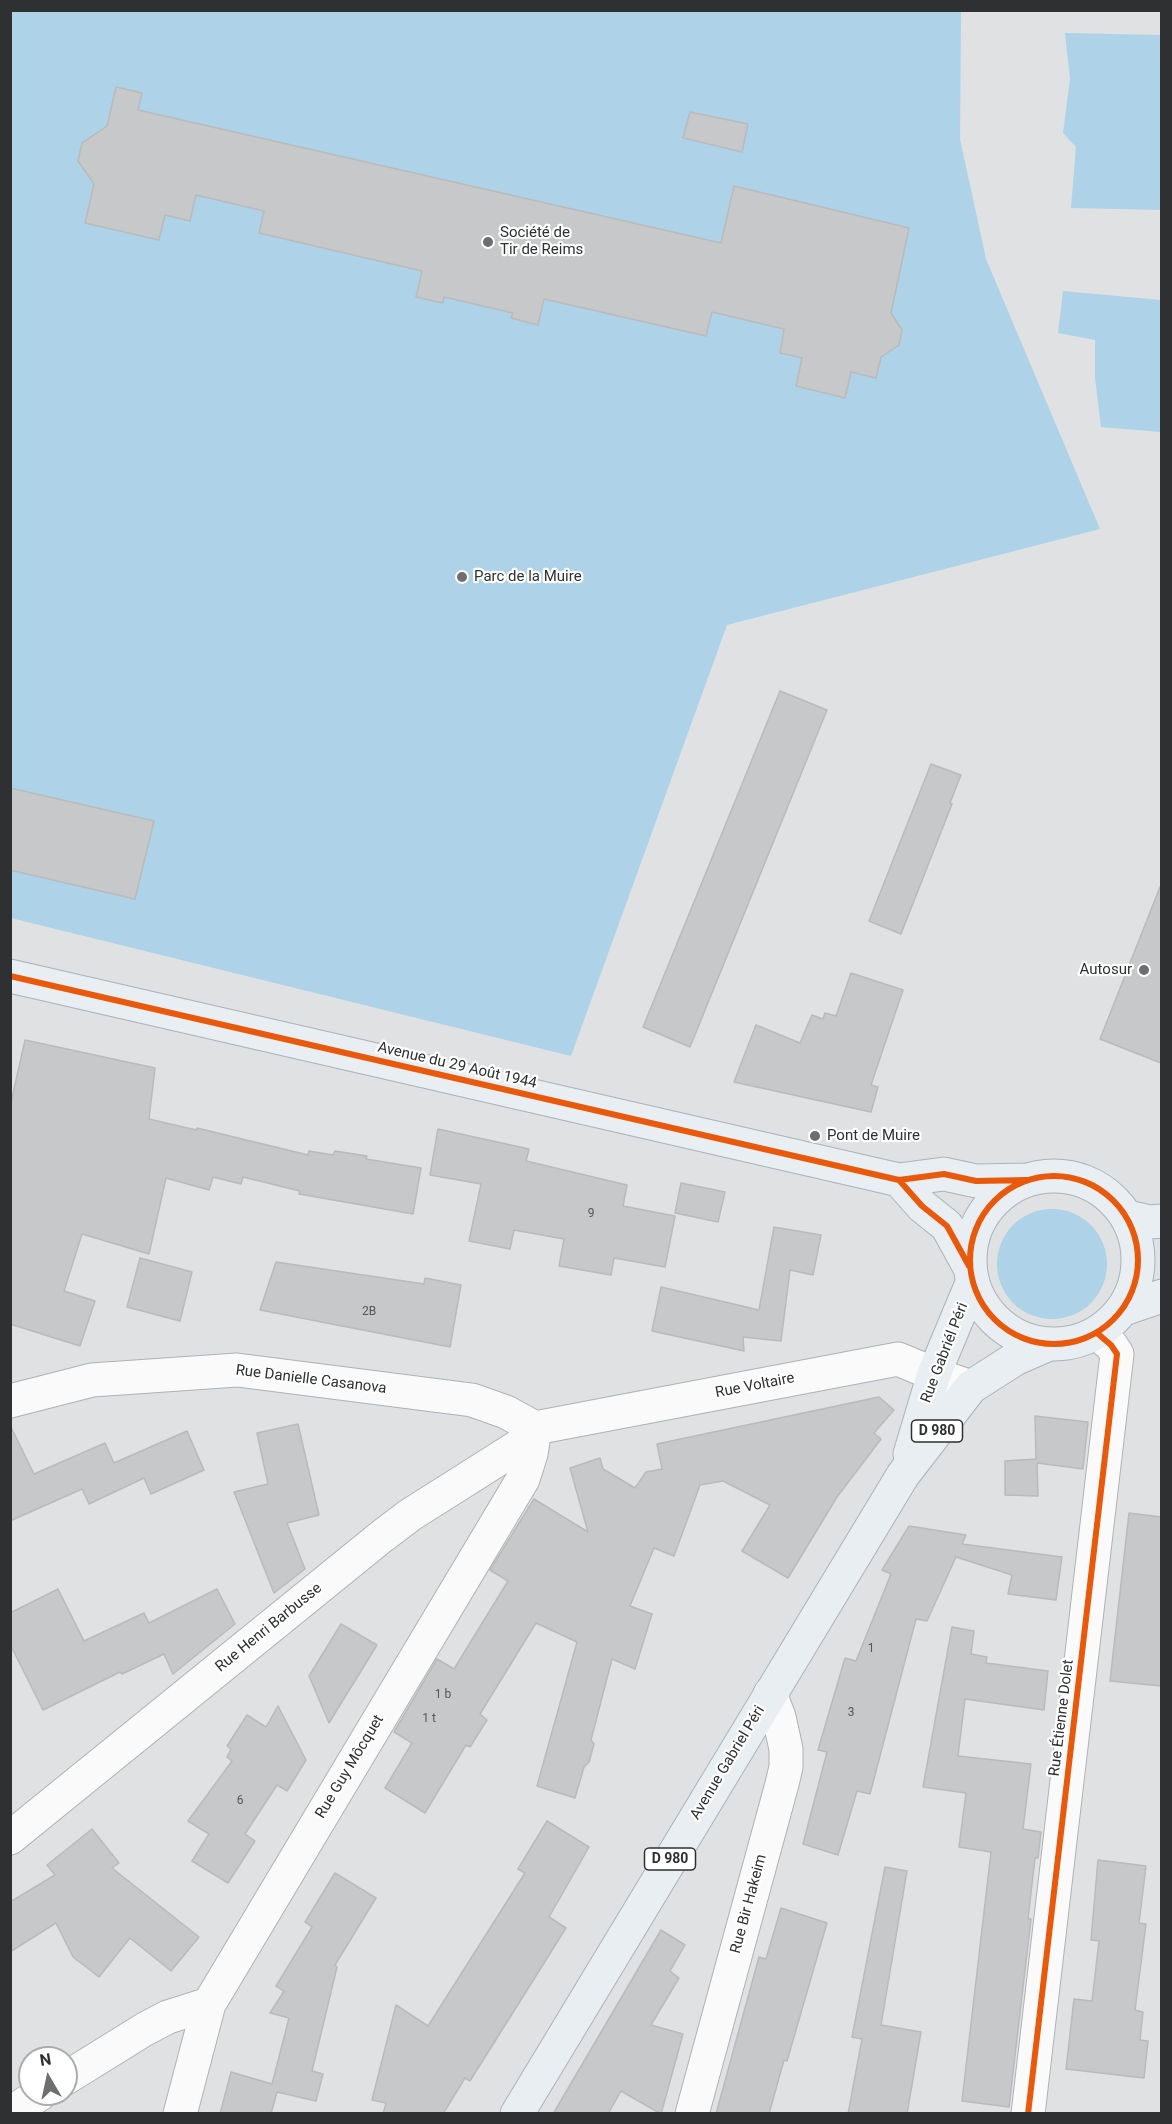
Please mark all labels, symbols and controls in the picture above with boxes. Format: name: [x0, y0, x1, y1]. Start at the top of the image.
place label: Société de Tir de Reims: [500, 224, 583, 259]
marker: Société de Tir de Reims: [481, 235, 495, 249]
place label: Parc de la Muire: [474, 568, 582, 586]
marker: Parc de la Muire: [455, 570, 469, 584]
place label: Autosur: [1080, 961, 1132, 979]
marker: Autosur: [1137, 963, 1151, 977]
street label: Avenue du 29 Août 1944: [376, 1039, 538, 1093]
place label: Pont de Muire: [827, 1127, 920, 1145]
marker: Pont de Muire: [808, 1129, 822, 1143]
house number: 9: [588, 1207, 594, 1221]
street label: Rue Gabriél Péri: [918, 1300, 972, 1406]
house number: 2B: [362, 1305, 376, 1319]
street label: Rue Danielle Casanova: [235, 1362, 387, 1398]
street label: Rue Voltaire: [714, 1370, 796, 1402]
road number: D 980: [912, 1420, 962, 1442]
street label: Rue Henri Barbusse: [212, 1580, 326, 1676]
house number: 1: [868, 1642, 874, 1656]
street label: Rue Étienne Dolet: [1046, 1659, 1078, 1777]
house number: 1 b: [435, 1688, 451, 1702]
street label: Avenue Gabriel Péri: [687, 1703, 769, 1823]
house number: 3: [848, 1706, 854, 1720]
street label: Rue Guy Môcquet: [312, 1712, 388, 1822]
house number: 1 t: [422, 1712, 436, 1726]
house number: 6: [237, 1794, 243, 1808]
road number: D 980: [644, 1848, 696, 1870]
street label: Rue Bir Hakeim: [727, 1852, 771, 1956]
north arrow: [18, 2046, 78, 2106]
text: N: [38, 2049, 52, 2070]

